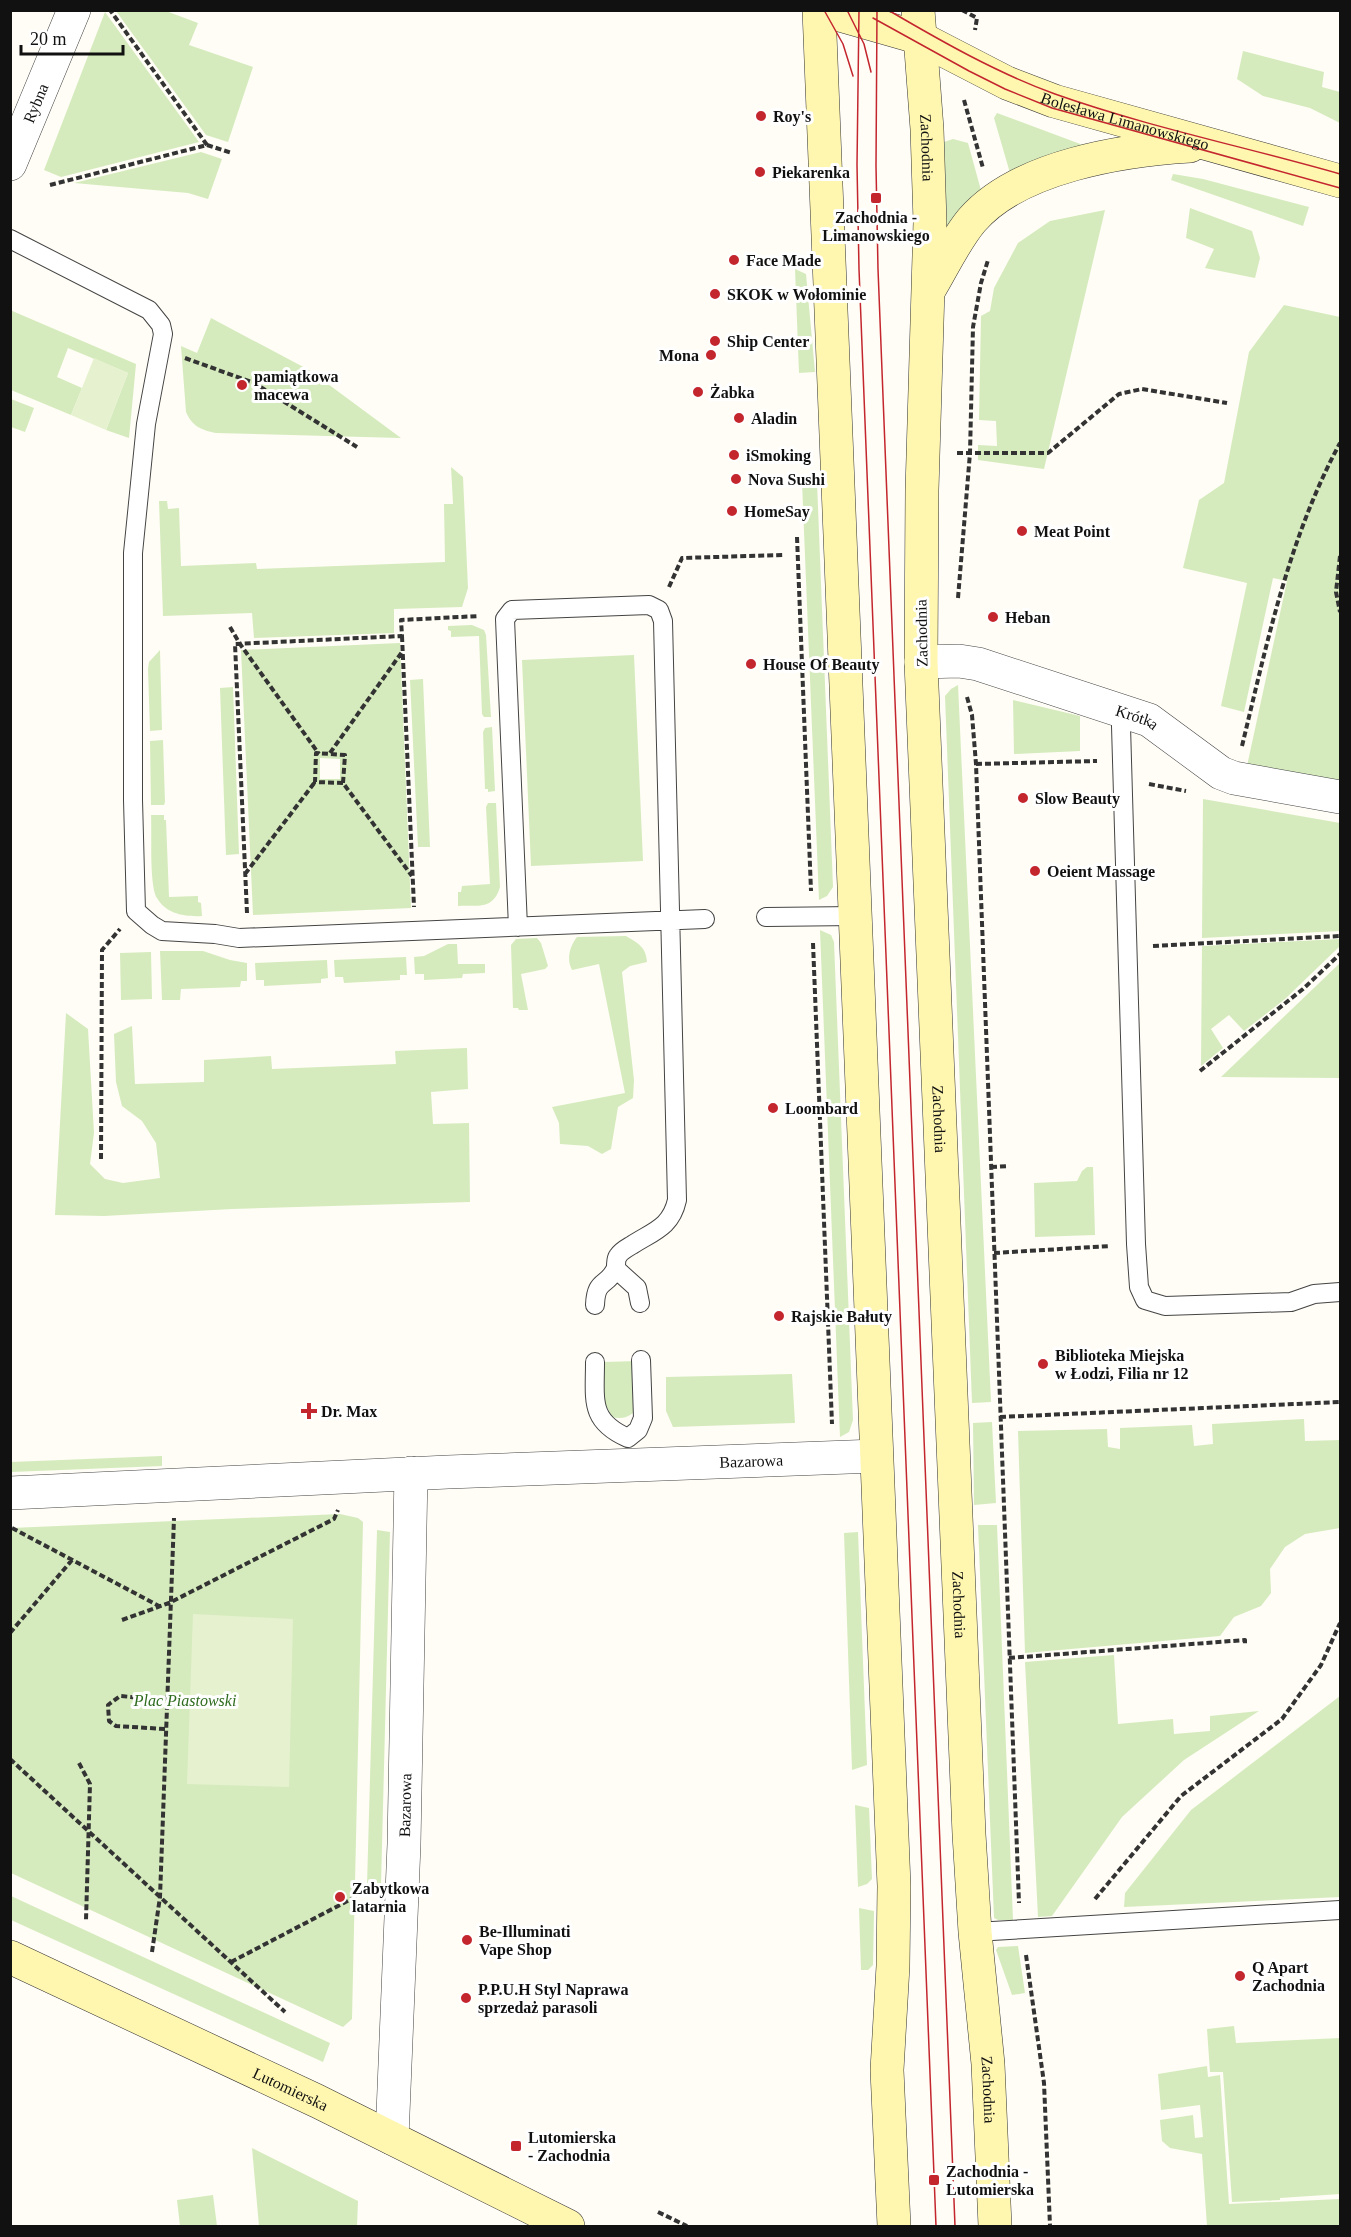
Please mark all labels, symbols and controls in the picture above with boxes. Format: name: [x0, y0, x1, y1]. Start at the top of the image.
scale bar: [21, 18, 123, 56]
text: 20 m: [30, 29, 67, 49]
street label: Rybna: [20, 81, 52, 126]
street label: Bolesława Limanowskiego: [1039, 89, 1211, 153]
place label: Roy's: [773, 108, 811, 126]
marker: Roy's: [754, 109, 768, 123]
street label: Zachodnia: [917, 113, 937, 182]
place label: Piekarenka: [772, 164, 850, 181]
marker: Piekarenka: [753, 165, 767, 179]
marker: Zachodnia - Limanowskiego: [869, 191, 883, 205]
place label: Zachodnia - Limanowskiego: [822, 209, 930, 245]
place label: Face Made: [746, 252, 821, 269]
marker: Face Made: [727, 253, 741, 267]
place label: SKOK w Wołominie: [727, 286, 866, 303]
marker: SKOK w Wołominie: [708, 287, 722, 301]
place label: Ship Center: [727, 333, 809, 351]
marker: Ship Center: [708, 334, 722, 348]
place label: Mona: [659, 347, 699, 364]
marker: Mona: [704, 348, 718, 362]
place label: pamiątkowa macewa: [254, 368, 338, 403]
marker: pamiątkowa macewa: [235, 378, 249, 392]
place label: Żabka: [710, 383, 754, 401]
marker: Żabka: [691, 385, 705, 399]
place label: Aladin: [751, 410, 797, 427]
marker: Aladin: [732, 411, 746, 425]
place label: iSmoking: [746, 447, 811, 465]
marker: iSmoking: [727, 448, 741, 462]
place label: Nova Sushi: [748, 471, 825, 488]
marker: Nova Sushi: [729, 472, 743, 486]
place label: HomeSay: [744, 503, 810, 521]
marker: HomeSay: [725, 504, 739, 518]
place label: Meat Point: [1034, 523, 1111, 540]
marker: Meat Point: [1015, 524, 1029, 538]
street label: Zachodnia: [912, 599, 931, 667]
place label: Heban: [1005, 609, 1050, 626]
marker: Heban: [986, 610, 1000, 624]
place label: House Of Beauty: [763, 656, 879, 674]
marker: House Of Beauty: [744, 657, 758, 671]
street label: Krótka: [1113, 702, 1162, 733]
place label: Slow Beauty: [1035, 790, 1120, 808]
marker: Slow Beauty: [1016, 791, 1030, 805]
place label: Oeient Massage: [1047, 863, 1155, 881]
marker: Oeient Massage: [1028, 864, 1042, 878]
street label: Zachodnia: [929, 1085, 949, 1153]
place label: Loombard: [785, 1100, 858, 1117]
marker: Loombard: [766, 1101, 780, 1115]
place label: Rajskie Bałuty: [791, 1308, 892, 1326]
marker: Rajskie Bałuty: [772, 1309, 786, 1323]
place label: Biblioteka Miejska w Łodzi, Filia nr 12: [1055, 1347, 1189, 1382]
marker: Biblioteka Miejska w Łodzi, Filia nr 12: [1036, 1357, 1050, 1371]
place label: Dr. Max: [321, 1403, 377, 1420]
marker: Dr. Max: [302, 1404, 316, 1418]
street label: Bazarowa: [719, 1451, 784, 1471]
street label: Zachodnia: [949, 1571, 969, 1639]
park label: Plac Piastowski: [133, 1692, 236, 1709]
street label: Bazarowa: [396, 1773, 414, 1837]
place label: Zabytkowa latarnia: [352, 1880, 429, 1915]
marker: Zabytkowa latarnia: [333, 1890, 347, 1904]
place label: Be-Illuminati Vape Shop: [479, 1923, 571, 1959]
marker: Be-Illuminati Vape Shop: [460, 1933, 474, 1947]
place label: Q Apart Zachodnia: [1252, 1959, 1325, 1994]
marker: Q Apart Zachodnia: [1233, 1969, 1247, 1983]
place label: P.P.U.H Styl Naprawa sprzedaż parasoli: [478, 1981, 628, 2017]
marker: P.P.U.H Styl Naprawa sprzedaż parasoli: [459, 1991, 473, 2005]
street label: Zachodnia: [978, 2055, 999, 2124]
street label: Lutomierska: [250, 2064, 331, 2114]
place label: Lutomierska - Zachodnia: [528, 2129, 616, 2164]
marker: Lutomierska - Zachodnia: [509, 2139, 523, 2153]
place label: Zachodnia - Lutomierska: [946, 2163, 1034, 2198]
marker: Zachodnia - Lutomierska: [927, 2173, 941, 2187]

